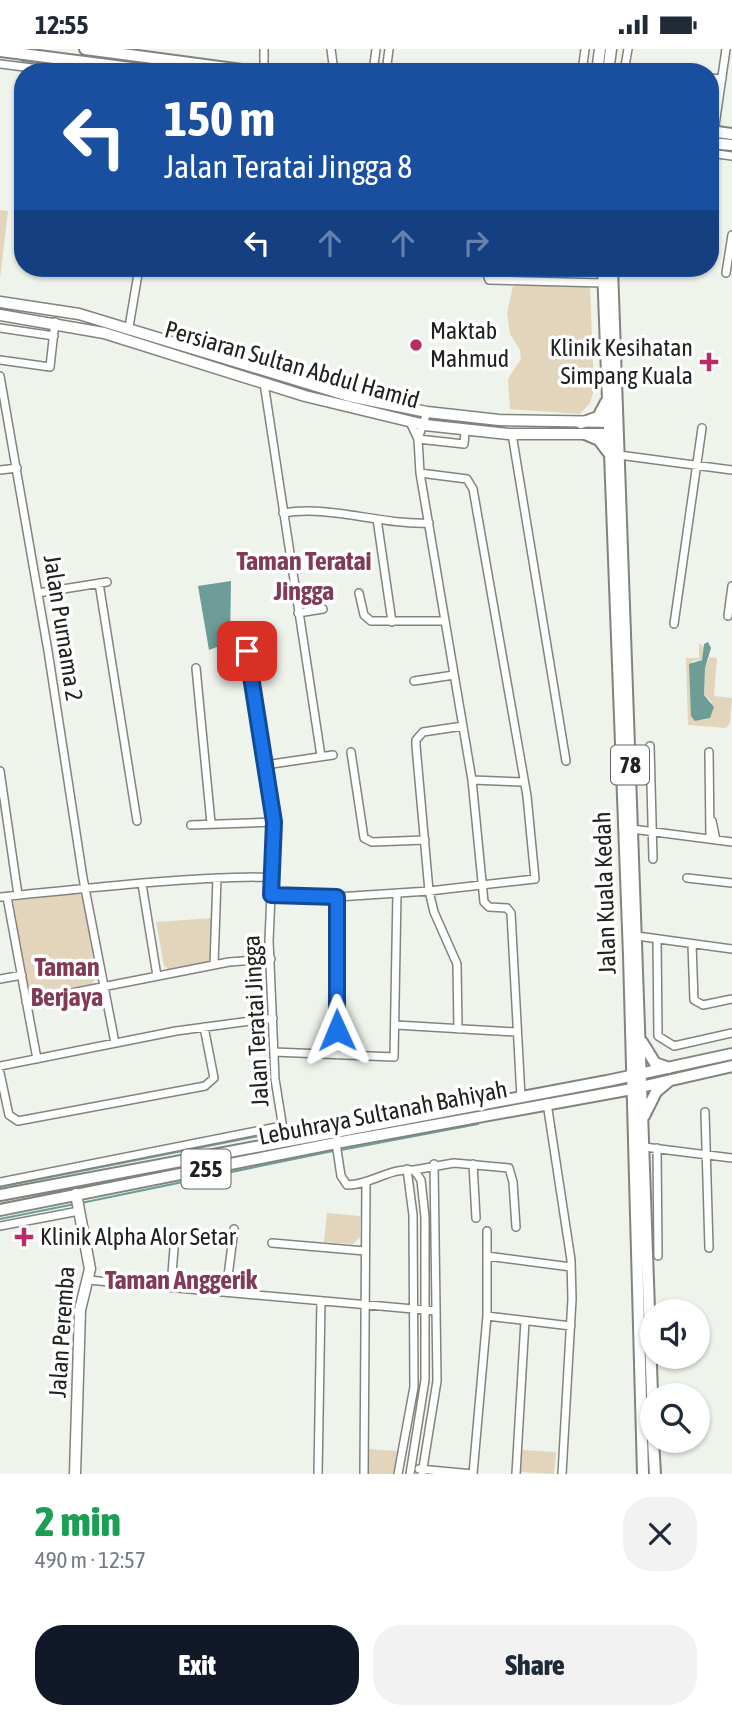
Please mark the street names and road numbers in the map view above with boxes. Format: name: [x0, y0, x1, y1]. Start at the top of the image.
street label: Persiaran Sultan Abdul Hamid: [162, 315, 422, 414]
street label: Jalan Purnama 2: [39, 553, 88, 703]
road number: 78: [611, 745, 649, 785]
street label: Jalan Kuala Kedah: [588, 811, 621, 975]
street label: Jalan Teratai Jingga: [238, 935, 273, 1107]
street label: Lebuhraya Sultanah Bahiyah: [256, 1075, 509, 1150]
road number: 255: [182, 1149, 230, 1189]
street label: Jalan Peremba: [43, 1265, 80, 1398]

